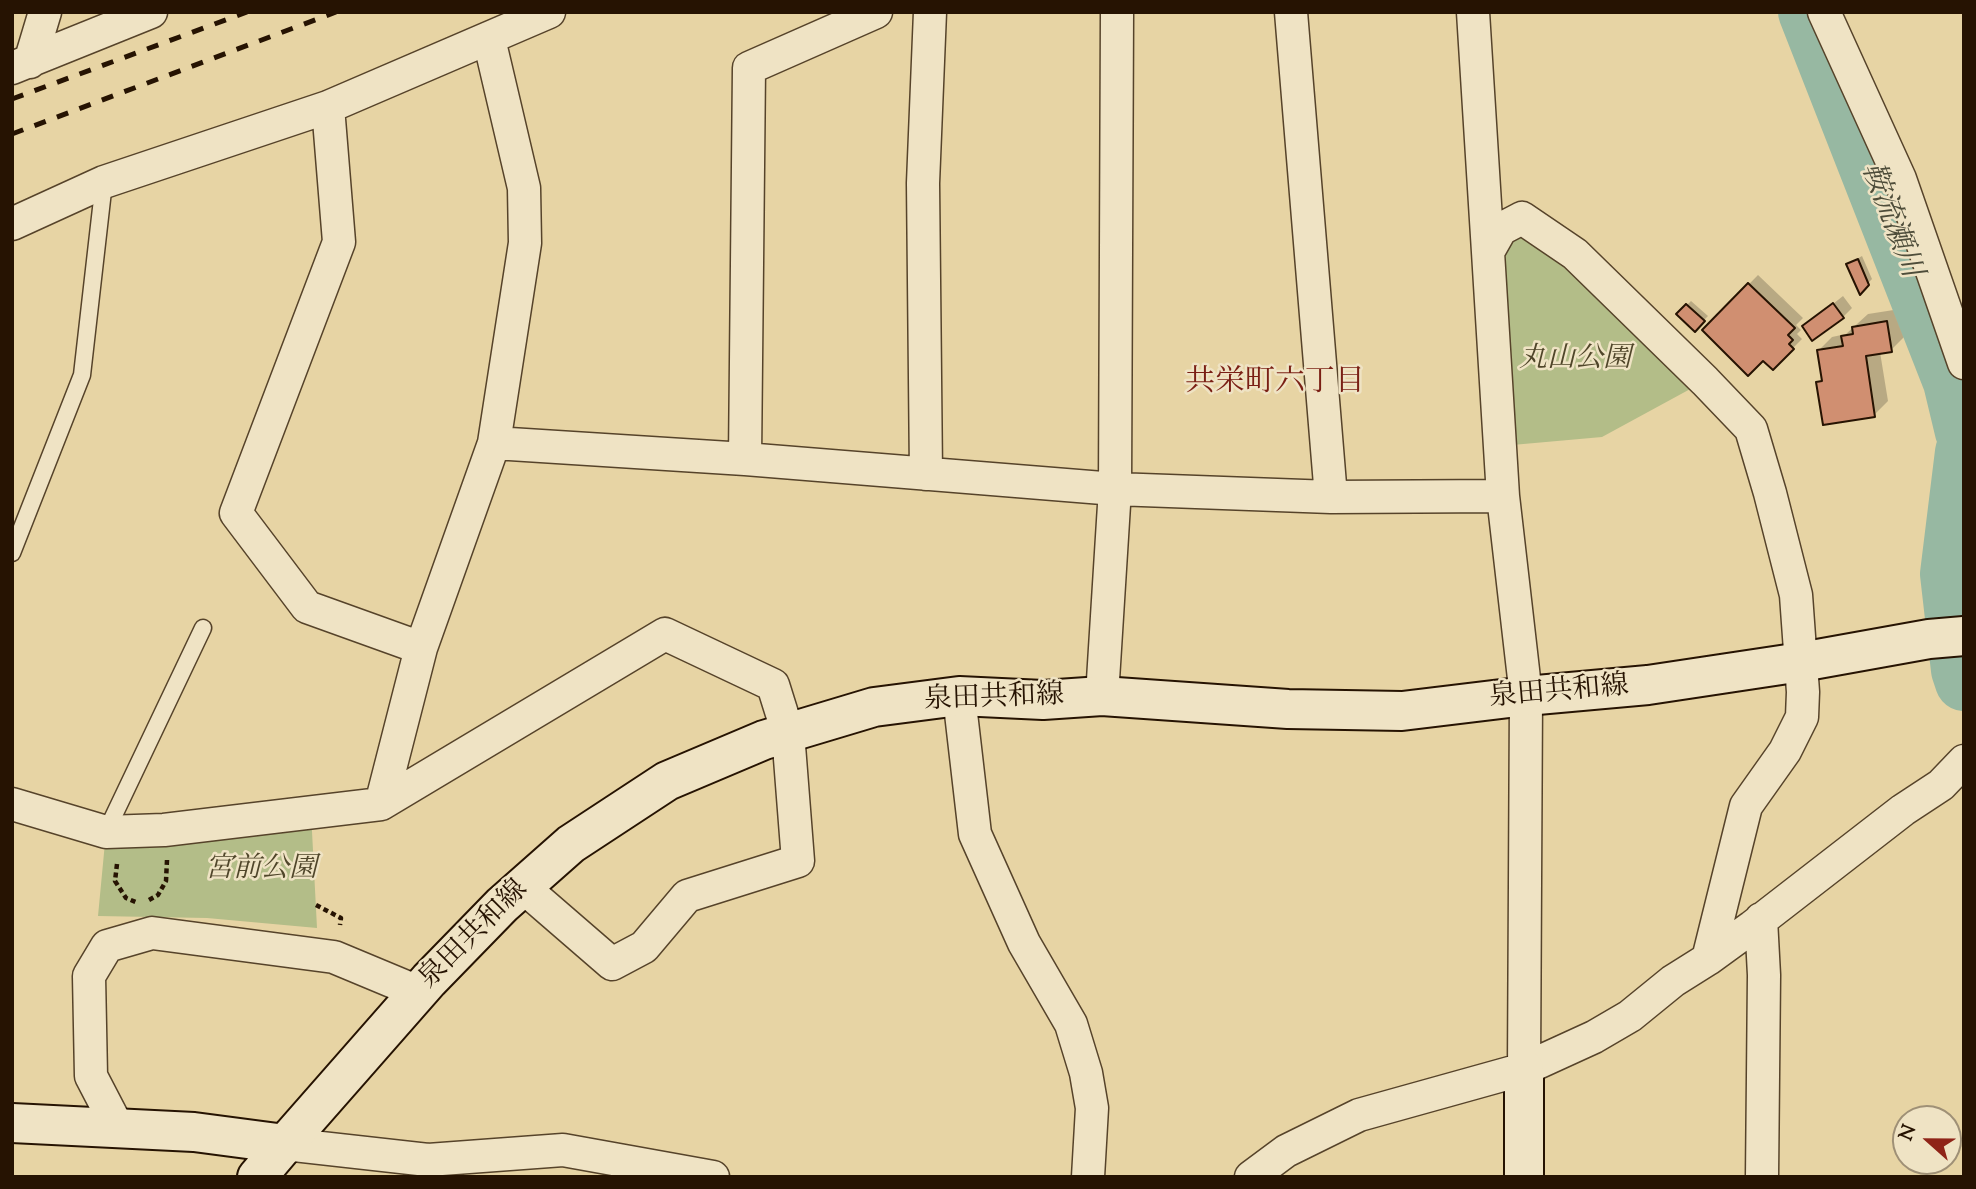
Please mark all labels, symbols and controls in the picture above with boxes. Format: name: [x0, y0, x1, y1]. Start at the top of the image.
water label: 鞍流瀬川: [1851, 159, 1927, 283]
park label: 丸山公園: [1519, 344, 1631, 378]
district label: 共栄町六丁目: [1185, 367, 1365, 403]
street label: 泉田共和線: [1488, 671, 1630, 717]
street label: 泉田共和線: [923, 681, 1065, 719]
park label: 宮前公園: [205, 854, 317, 888]
street label: 泉田共和線: [414, 875, 536, 997]
north arrow: [1892, 1105, 1962, 1175]
text: N: [1893, 1121, 1924, 1145]

